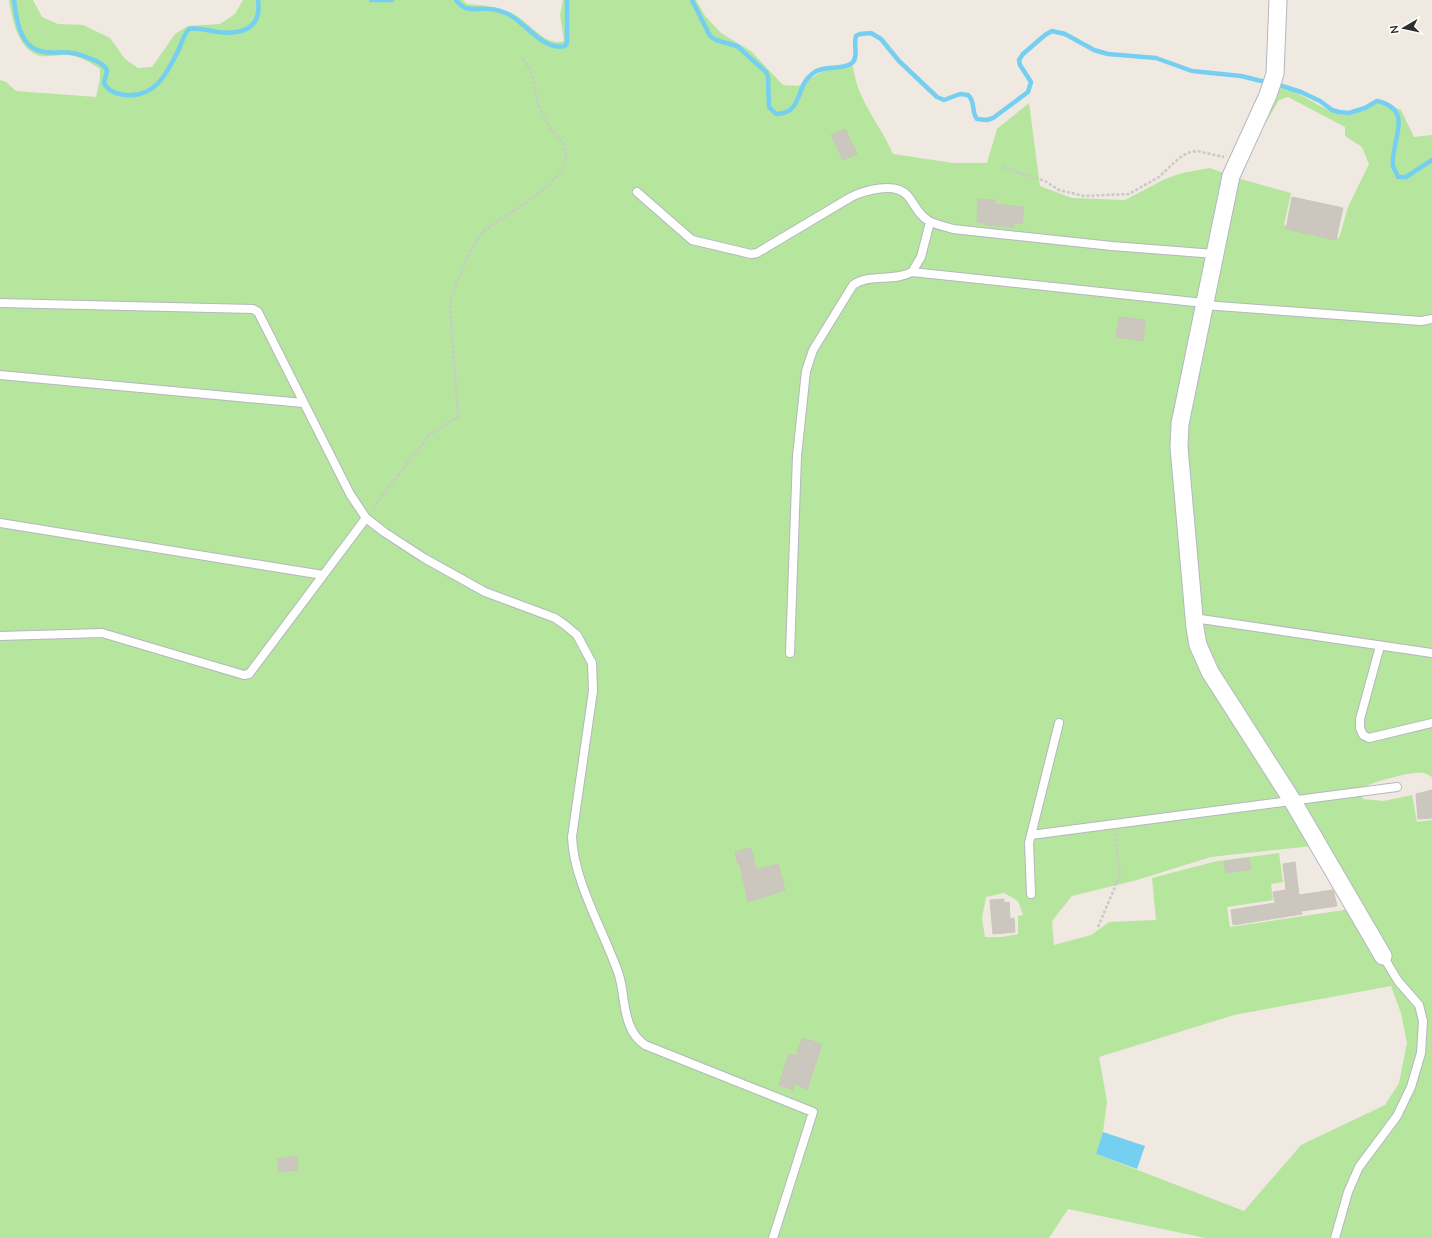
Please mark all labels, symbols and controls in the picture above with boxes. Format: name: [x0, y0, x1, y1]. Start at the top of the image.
north arrow: [1384, 8, 1424, 48]
text: N: [1387, 24, 1402, 35]

